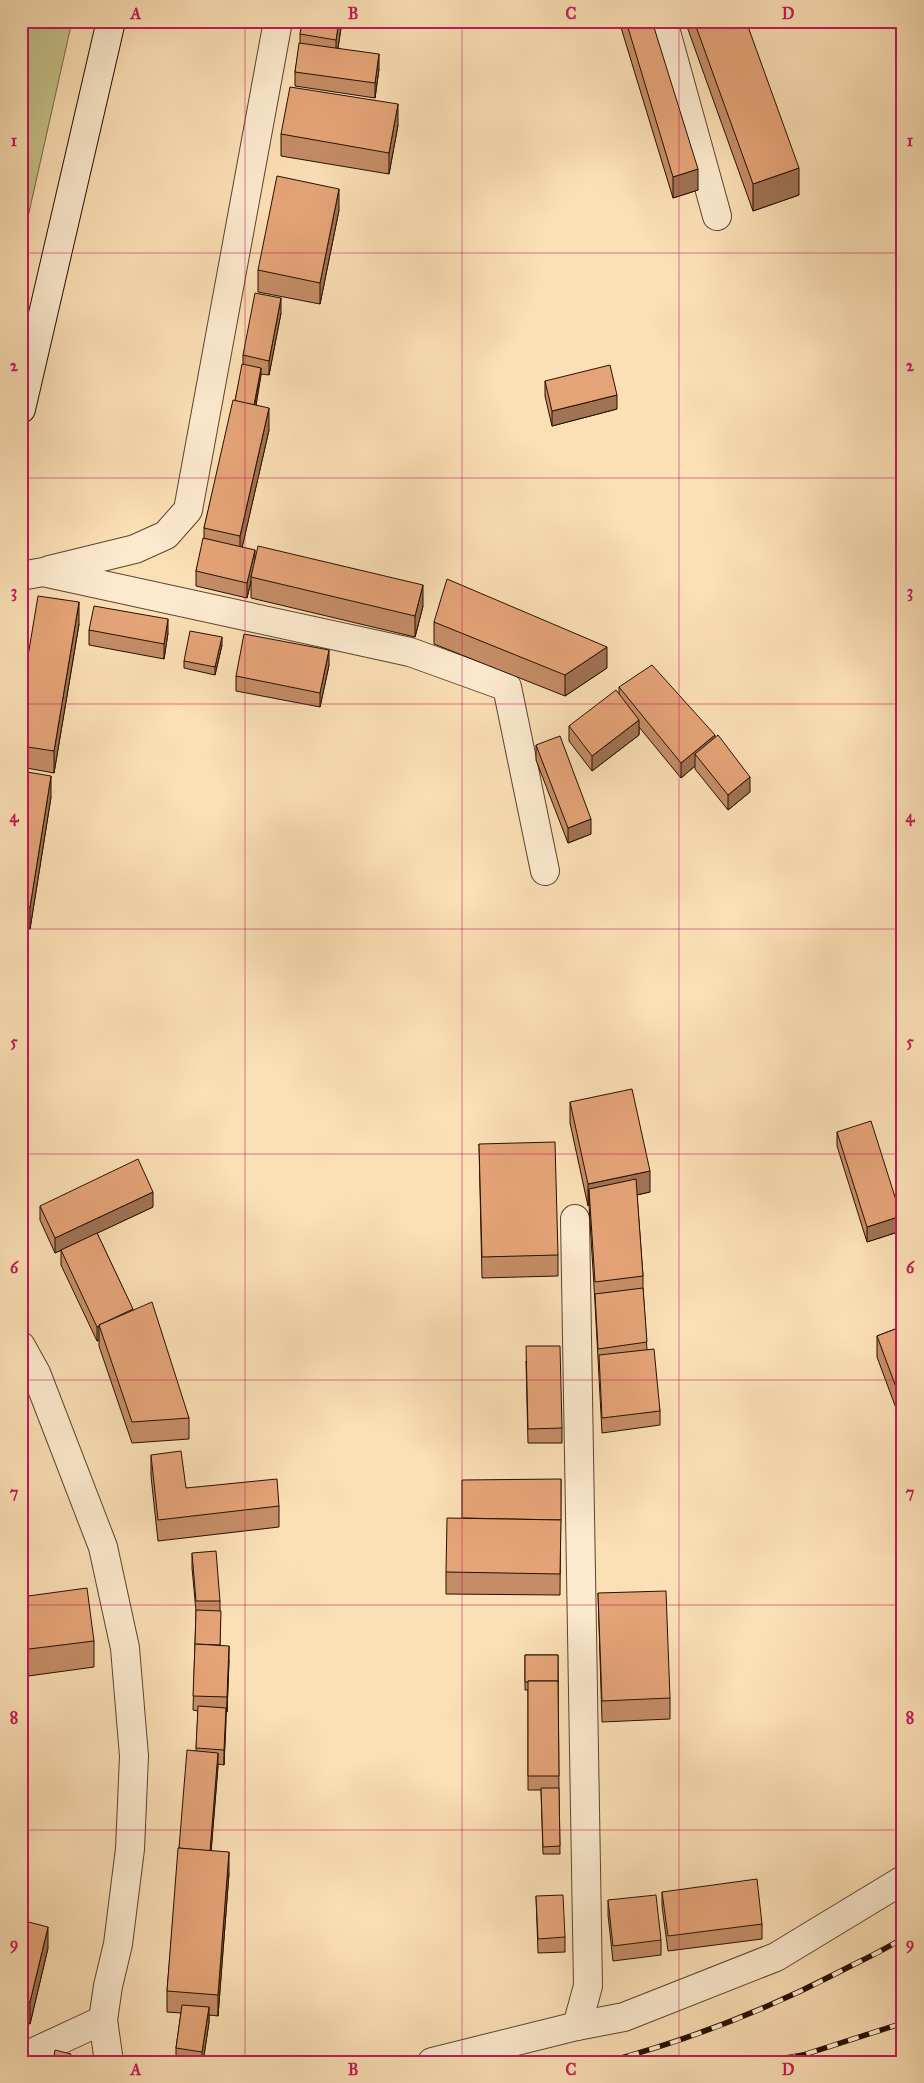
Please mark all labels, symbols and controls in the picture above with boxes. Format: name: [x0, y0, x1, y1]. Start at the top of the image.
text: A: [130, 4, 142, 23]
text: B: [348, 4, 358, 23]
text: C: [566, 4, 577, 23]
text: D: [782, 4, 795, 23]
text: 1: [11, 131, 18, 150]
text: 1: [907, 131, 914, 150]
text: 2: [10, 356, 19, 375]
text: 2: [906, 356, 915, 375]
text: 3: [11, 582, 17, 602]
text: 3: [907, 582, 913, 602]
text: 4: [10, 807, 20, 827]
text: 4: [906, 807, 916, 827]
text: 5: [10, 1032, 18, 1051]
text: 5: [906, 1032, 914, 1051]
text: 6: [10, 1258, 19, 1277]
text: 6: [906, 1258, 915, 1277]
text: 7: [10, 1483, 19, 1502]
text: 7: [906, 1483, 915, 1502]
text: 8: [10, 1708, 18, 1727]
text: 8: [906, 1708, 914, 1727]
text: 9: [10, 1934, 18, 1954]
text: 9: [906, 1934, 914, 1954]
text: A: [130, 2060, 142, 2079]
text: B: [348, 2060, 358, 2079]
text: C: [566, 2060, 577, 2079]
text: D: [782, 2060, 795, 2079]

